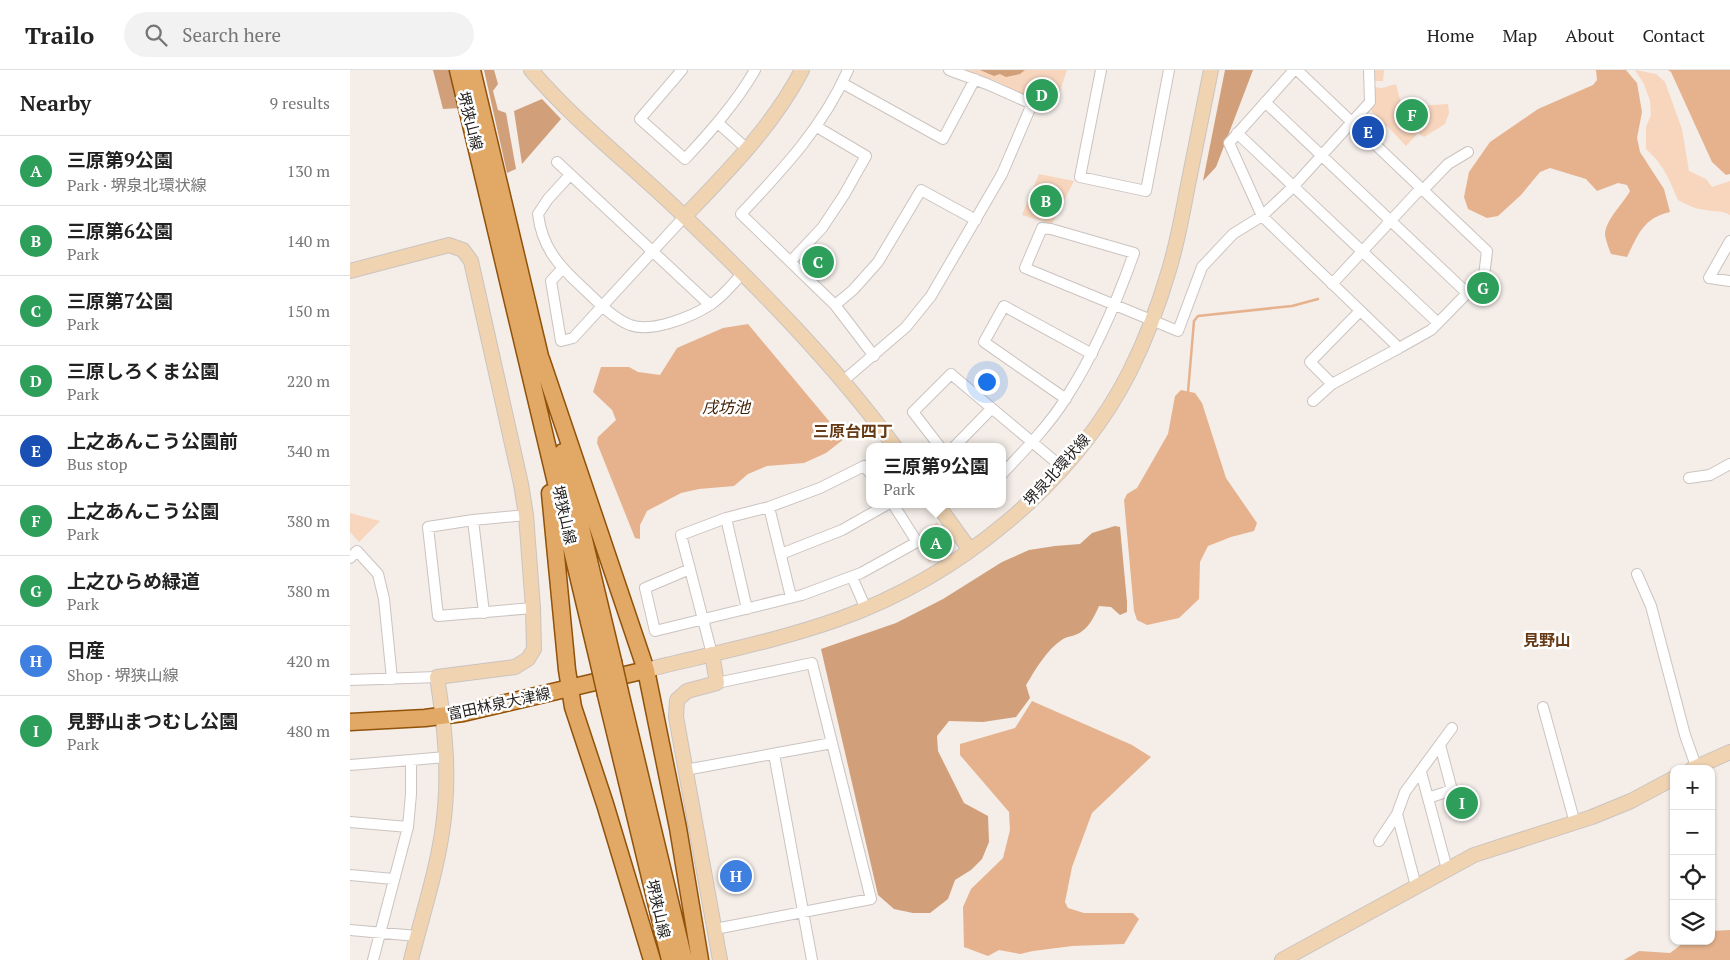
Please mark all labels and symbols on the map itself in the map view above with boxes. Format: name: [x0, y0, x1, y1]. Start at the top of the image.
pin: D: [1026, 76, 1058, 114]
street label: 堺狭山線: [454, 89, 488, 152]
pin: F: [1396, 96, 1428, 134]
pin: E: [1352, 113, 1384, 151]
pin: B: [1030, 182, 1062, 220]
pin: C: [802, 243, 834, 281]
pin: G: [1467, 269, 1499, 307]
your location: [974, 369, 1000, 395]
water label: 戌坊池: [702, 396, 752, 418]
district label: 三原台四丁: [813, 420, 893, 442]
street label: 堺泉北環状線: [1019, 429, 1094, 509]
street label: 堺狭山線: [548, 483, 581, 546]
pin: A: [920, 524, 952, 562]
district label: 見野山: [1523, 629, 1571, 651]
street label: 富田林泉大津線: [445, 682, 552, 724]
pin: I: [1446, 784, 1478, 822]
pin: H: [720, 857, 752, 895]
street label: 堺狭山線: [642, 877, 675, 940]

